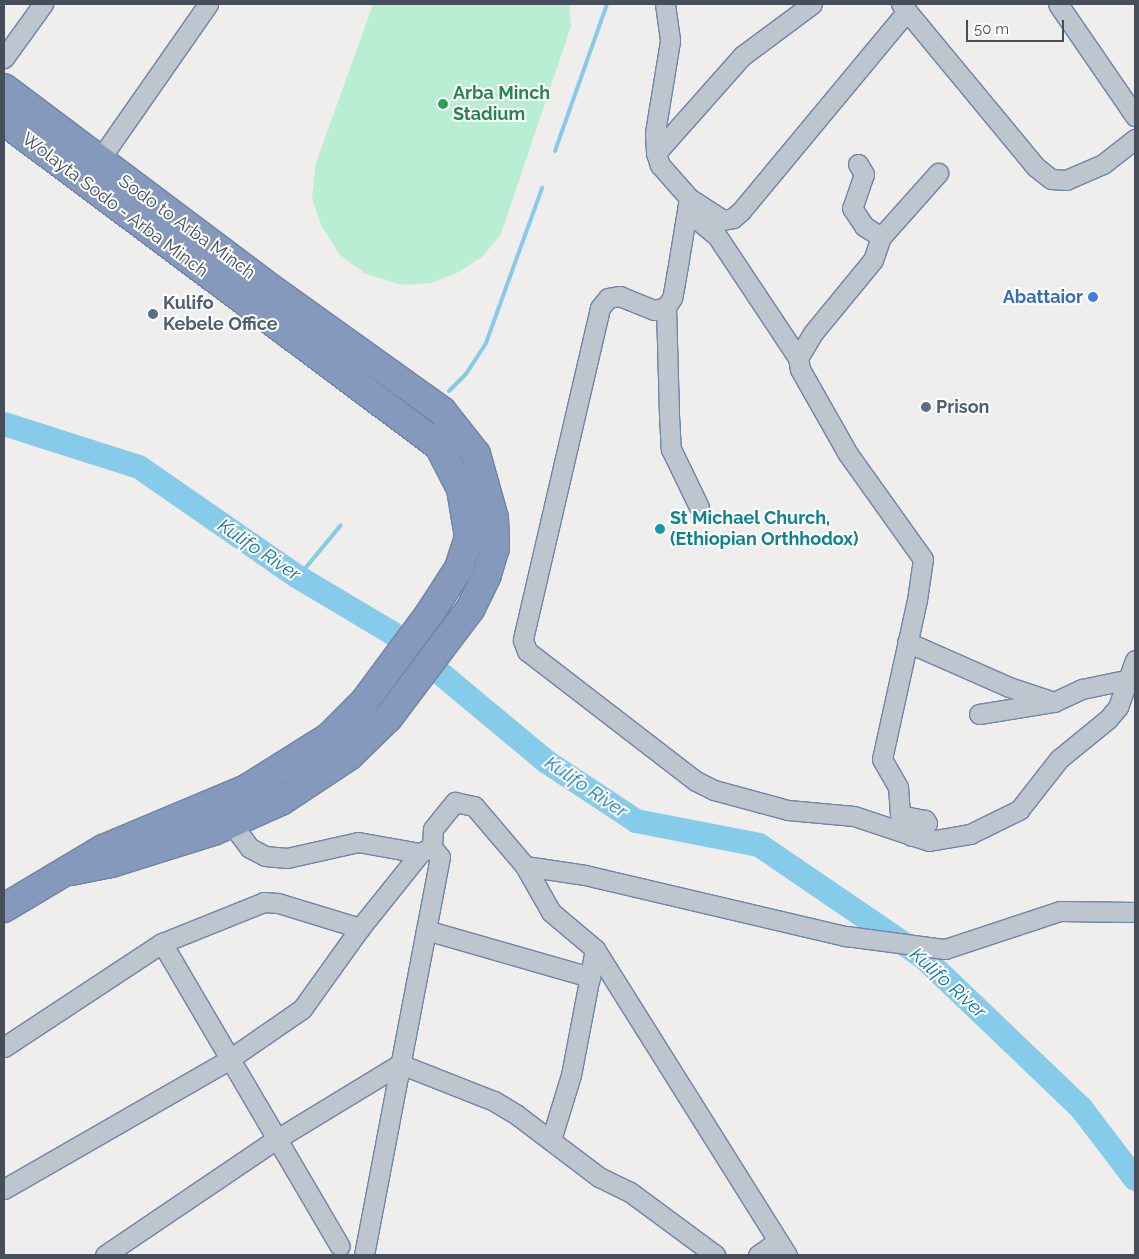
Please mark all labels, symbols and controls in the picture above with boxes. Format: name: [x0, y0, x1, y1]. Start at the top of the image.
scale bar: [969, 10, 1066, 42]
text: 50 m: [974, 20, 1009, 38]
place label: Arba Minch Stadium: [453, 83, 550, 126]
marker: Arba Minch Stadium: [437, 98, 449, 110]
street label: Wolayta Sodo - Arba Minch: [18, 128, 212, 282]
street label: Sodo to Arba Minch: [114, 170, 260, 284]
place label: Abattaior: [1003, 286, 1083, 308]
marker: Abattaior: [1087, 291, 1099, 303]
place label: Kulifo Kebele Office: [163, 293, 278, 336]
marker: Kulifo Kebele Office: [147, 308, 159, 320]
place label: Prison: [936, 396, 989, 418]
marker: Prison: [920, 401, 932, 413]
place label: St Michael Church, (Ethiopian Orthhodox): [670, 508, 858, 550]
water label: Kulifo River: [213, 514, 305, 586]
marker: St Michael Church, (Ethiopian Orthhodox): [654, 523, 666, 535]
water label: Kulifo River: [540, 751, 632, 823]
water label: Kulifo River: [905, 943, 991, 1023]

